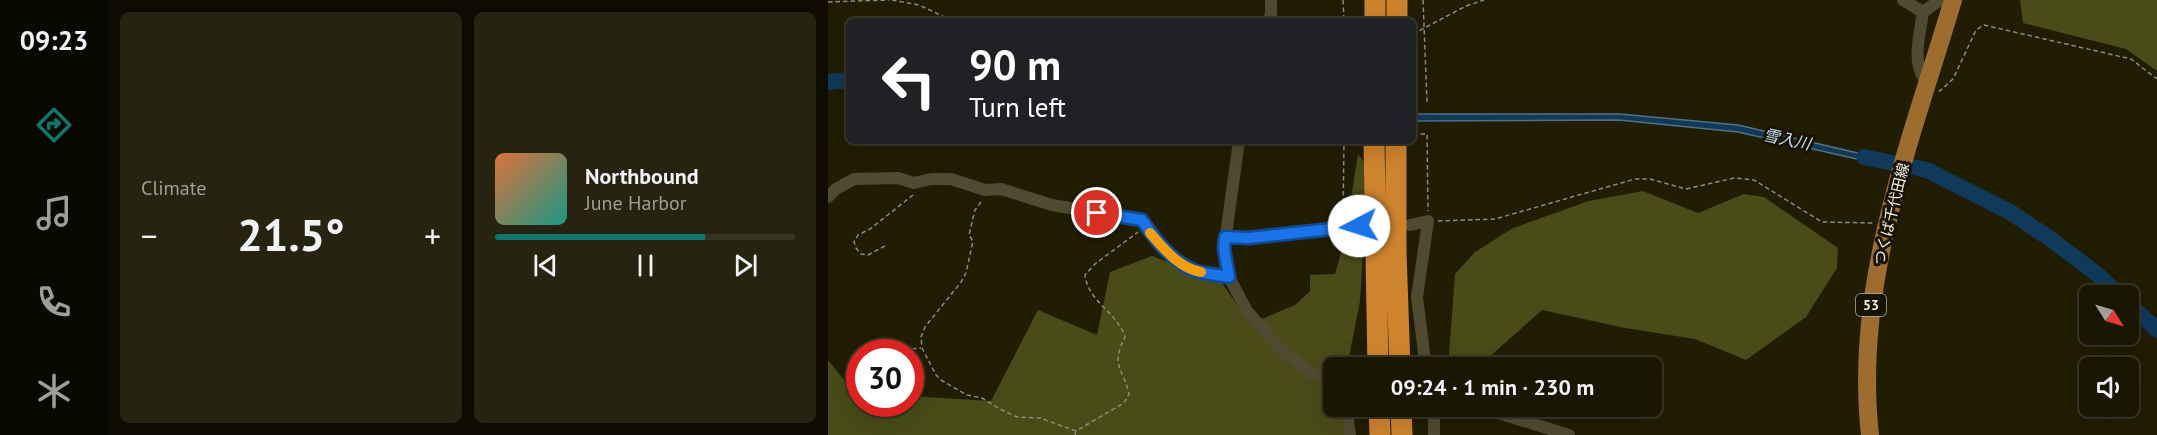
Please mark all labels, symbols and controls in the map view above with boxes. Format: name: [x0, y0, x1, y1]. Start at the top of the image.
text: 09:23: [20, 23, 88, 57]
text: 90 m: [969, 37, 1061, 92]
icon: left: [870, 42, 948, 120]
text: Turn left: [969, 90, 1066, 124]
icon: directions: [33, 104, 75, 146]
water label: 雪入川: [1761, 124, 1815, 154]
street label: つくば千代田線: [1869, 161, 1913, 267]
text: Northbound: [585, 162, 699, 190]
text: Climate: [141, 175, 207, 201]
pin: [1071, 187, 1122, 238]
text: June Harbor: [585, 190, 687, 216]
icon: music: [33, 192, 75, 234]
position arrow: [1327, 194, 1391, 258]
icon: arrive: [1080, 196, 1113, 229]
text: 21.5°: [237, 205, 345, 263]
text: −: [141, 214, 158, 257]
text: +: [424, 214, 441, 257]
icon: previous: [529, 249, 562, 282]
icon: pause: [629, 249, 662, 282]
icon: next: [729, 249, 762, 282]
icon: phone: [33, 281, 75, 323]
north arrow: [2079, 285, 2139, 345]
map controls: [2079, 285, 2139, 417]
road number: 53: [1856, 294, 1886, 316]
speed limit sign: 30: [846, 339, 924, 417]
button: sound: [2079, 357, 2139, 417]
icon: climate: [33, 370, 75, 412]
text: 09:24 · 1 min · 230 m: [1391, 373, 1594, 401]

